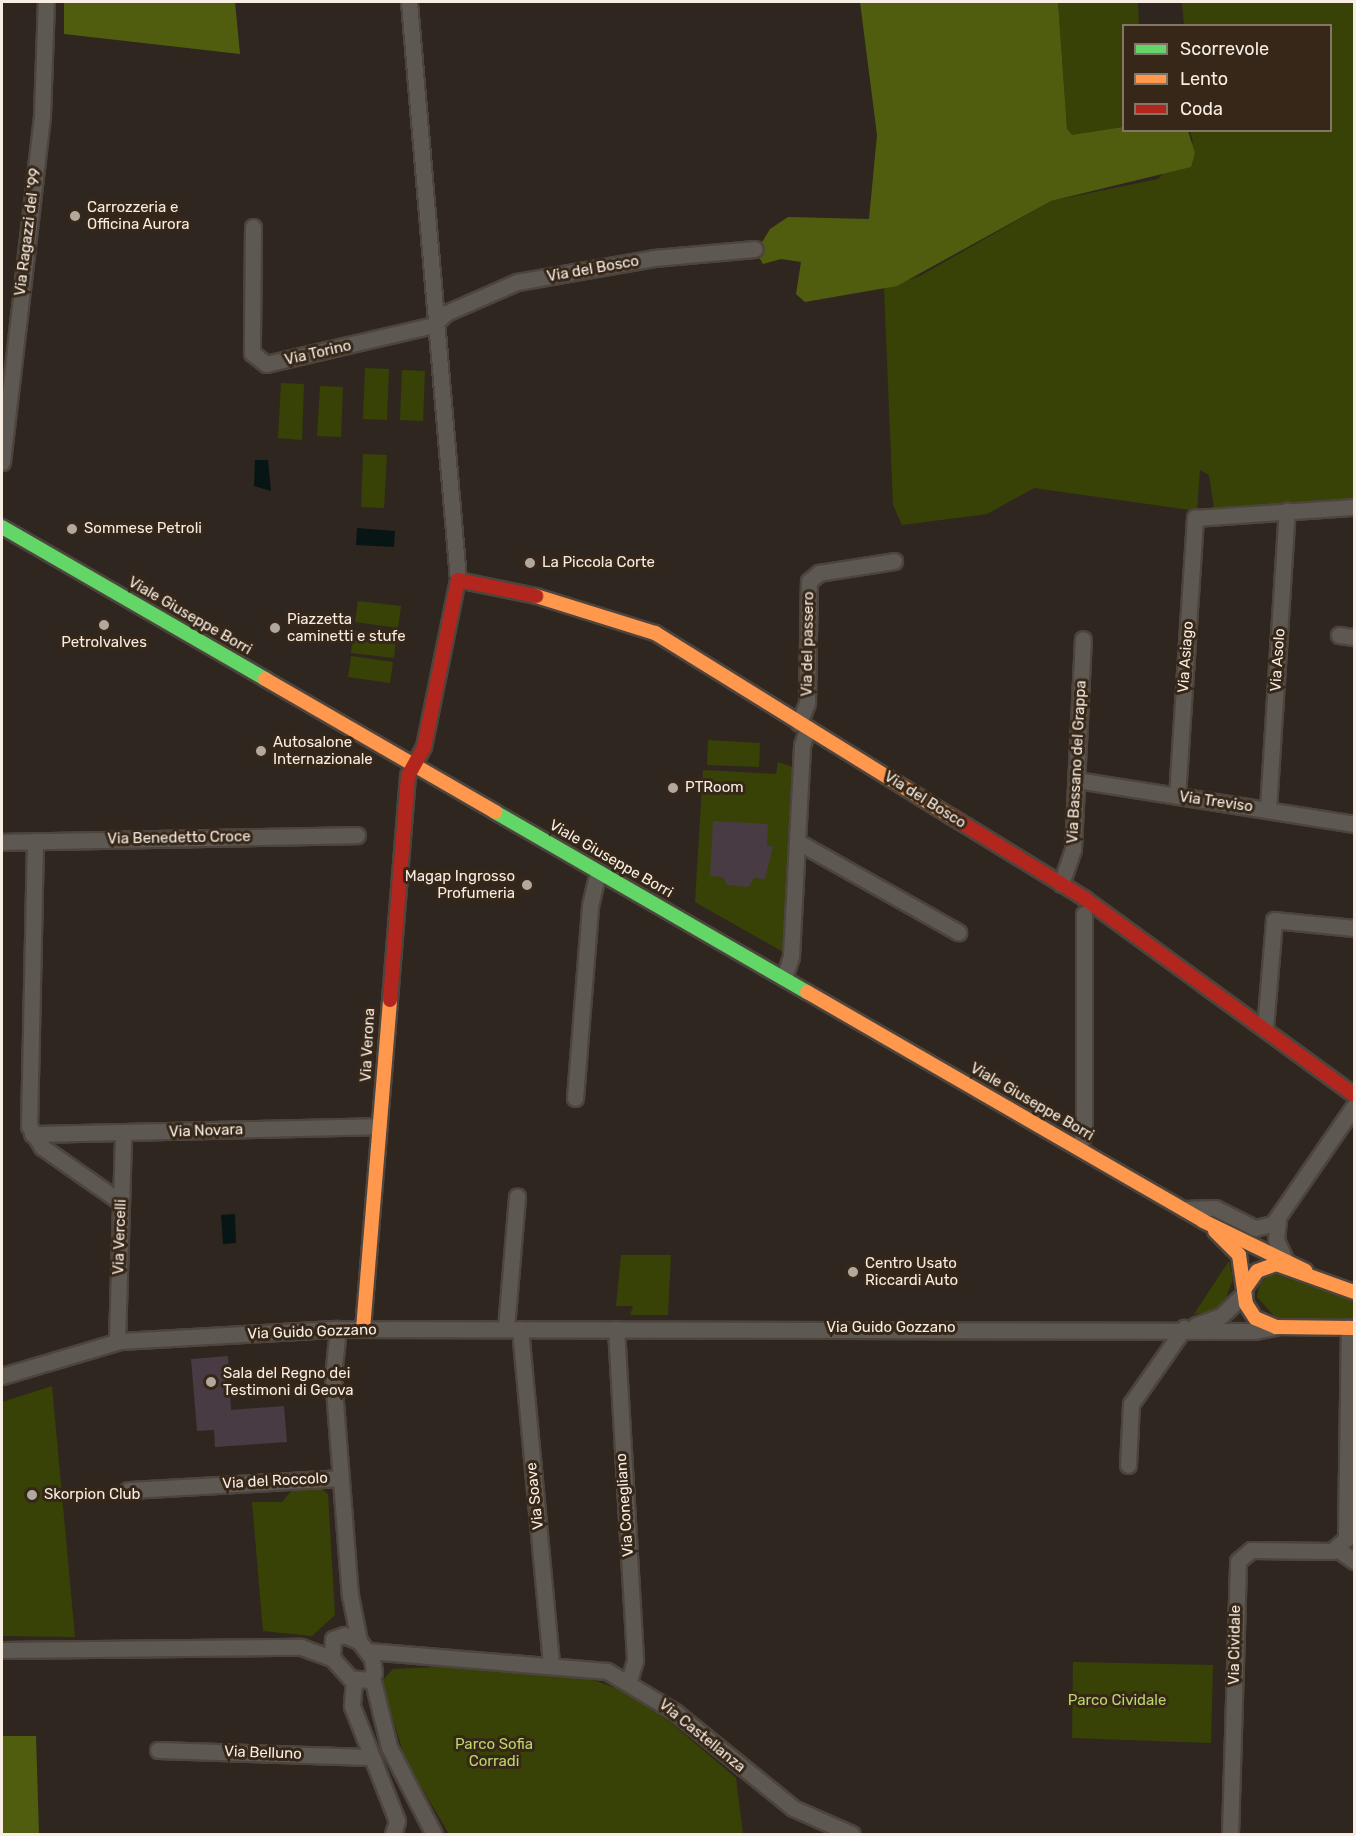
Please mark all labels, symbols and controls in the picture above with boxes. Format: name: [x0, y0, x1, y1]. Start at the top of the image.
legend: [1122, 24, 1332, 132]
text: Scorrevole: [1180, 38, 1269, 60]
text: Lento: [1180, 68, 1228, 90]
text: Coda: [1180, 98, 1223, 120]
street label: Via Ragazzi del '99: [11, 167, 45, 297]
place label: Carrozzeria e Officina Aurora: [87, 198, 190, 233]
marker: Carrozzeria e Officina Aurora: [68, 209, 82, 223]
street label: Via del Bosco: [546, 252, 640, 286]
street label: Via Torino: [283, 337, 353, 369]
place label: Sommese Petroli: [84, 520, 202, 538]
marker: Sommese Petroli: [65, 522, 79, 536]
place label: La Piccola Corte: [542, 554, 655, 572]
marker: La Piccola Corte: [523, 556, 537, 570]
street label: Viale Giuseppe Borri: [125, 573, 255, 659]
street label: Via del passero: [798, 591, 818, 697]
place label: Piazzetta caminetti e stufe: [287, 610, 406, 645]
marker: Petrolvalves: [97, 618, 111, 632]
street label: Via Asiago: [1174, 620, 1198, 694]
marker: Piazzetta caminetti e stufe: [268, 621, 282, 635]
street label: Via Asolo: [1267, 627, 1289, 693]
place label: Petrolvalves: [61, 634, 147, 652]
street label: Via Bassano del Grappa: [1064, 680, 1090, 844]
place label: Autosalone Internazionale: [273, 733, 373, 768]
marker: Autosalone Internazionale: [254, 744, 268, 758]
street label: Via del Bosco: [881, 768, 969, 832]
place label: PTRoom: [685, 779, 744, 797]
marker: PTRoom: [666, 781, 680, 795]
street label: Via Treviso: [1178, 788, 1254, 816]
street label: Viale Giuseppe Borri: [546, 816, 676, 902]
street label: Via Benedetto Croce: [107, 828, 251, 848]
place label: Magap Ingrosso Profumeria: [405, 867, 515, 902]
marker: Magap Ingrosso Profumeria: [520, 878, 534, 892]
street label: Via Verona: [357, 1007, 379, 1083]
street label: Viale Giuseppe Borri: [967, 1059, 1097, 1145]
street label: Via Novara: [169, 1121, 243, 1141]
street label: Via Vercelli: [110, 1199, 130, 1275]
place label: Centro Usato Riccardi Auto: [865, 1254, 959, 1289]
marker: Centro Usato Riccardi Auto: [846, 1265, 860, 1279]
street label: Via Guido Gozzano: [826, 1319, 956, 1337]
street label: Via Guido Gozzano: [247, 1321, 377, 1343]
place label: Sala del Regno dei Testimoni di Geova: [223, 1364, 354, 1399]
marker: Sala del Regno dei Testimoni di Geova: [204, 1375, 218, 1389]
street label: Via Conegliano: [612, 1453, 638, 1557]
street label: Via Soave: [523, 1461, 547, 1531]
street label: Via del Roccolo: [222, 1469, 328, 1493]
place label: Skorpion Club: [44, 1486, 141, 1504]
marker: Skorpion Club: [25, 1488, 39, 1502]
street label: Via Cividale: [1225, 1605, 1245, 1685]
park label: Parco Cividale: [1068, 1692, 1166, 1710]
street label: Via Castellanza: [655, 1696, 749, 1776]
park label: Parco Sofia Corradi: [455, 1735, 533, 1770]
street label: Via Belluno: [224, 1743, 302, 1763]

